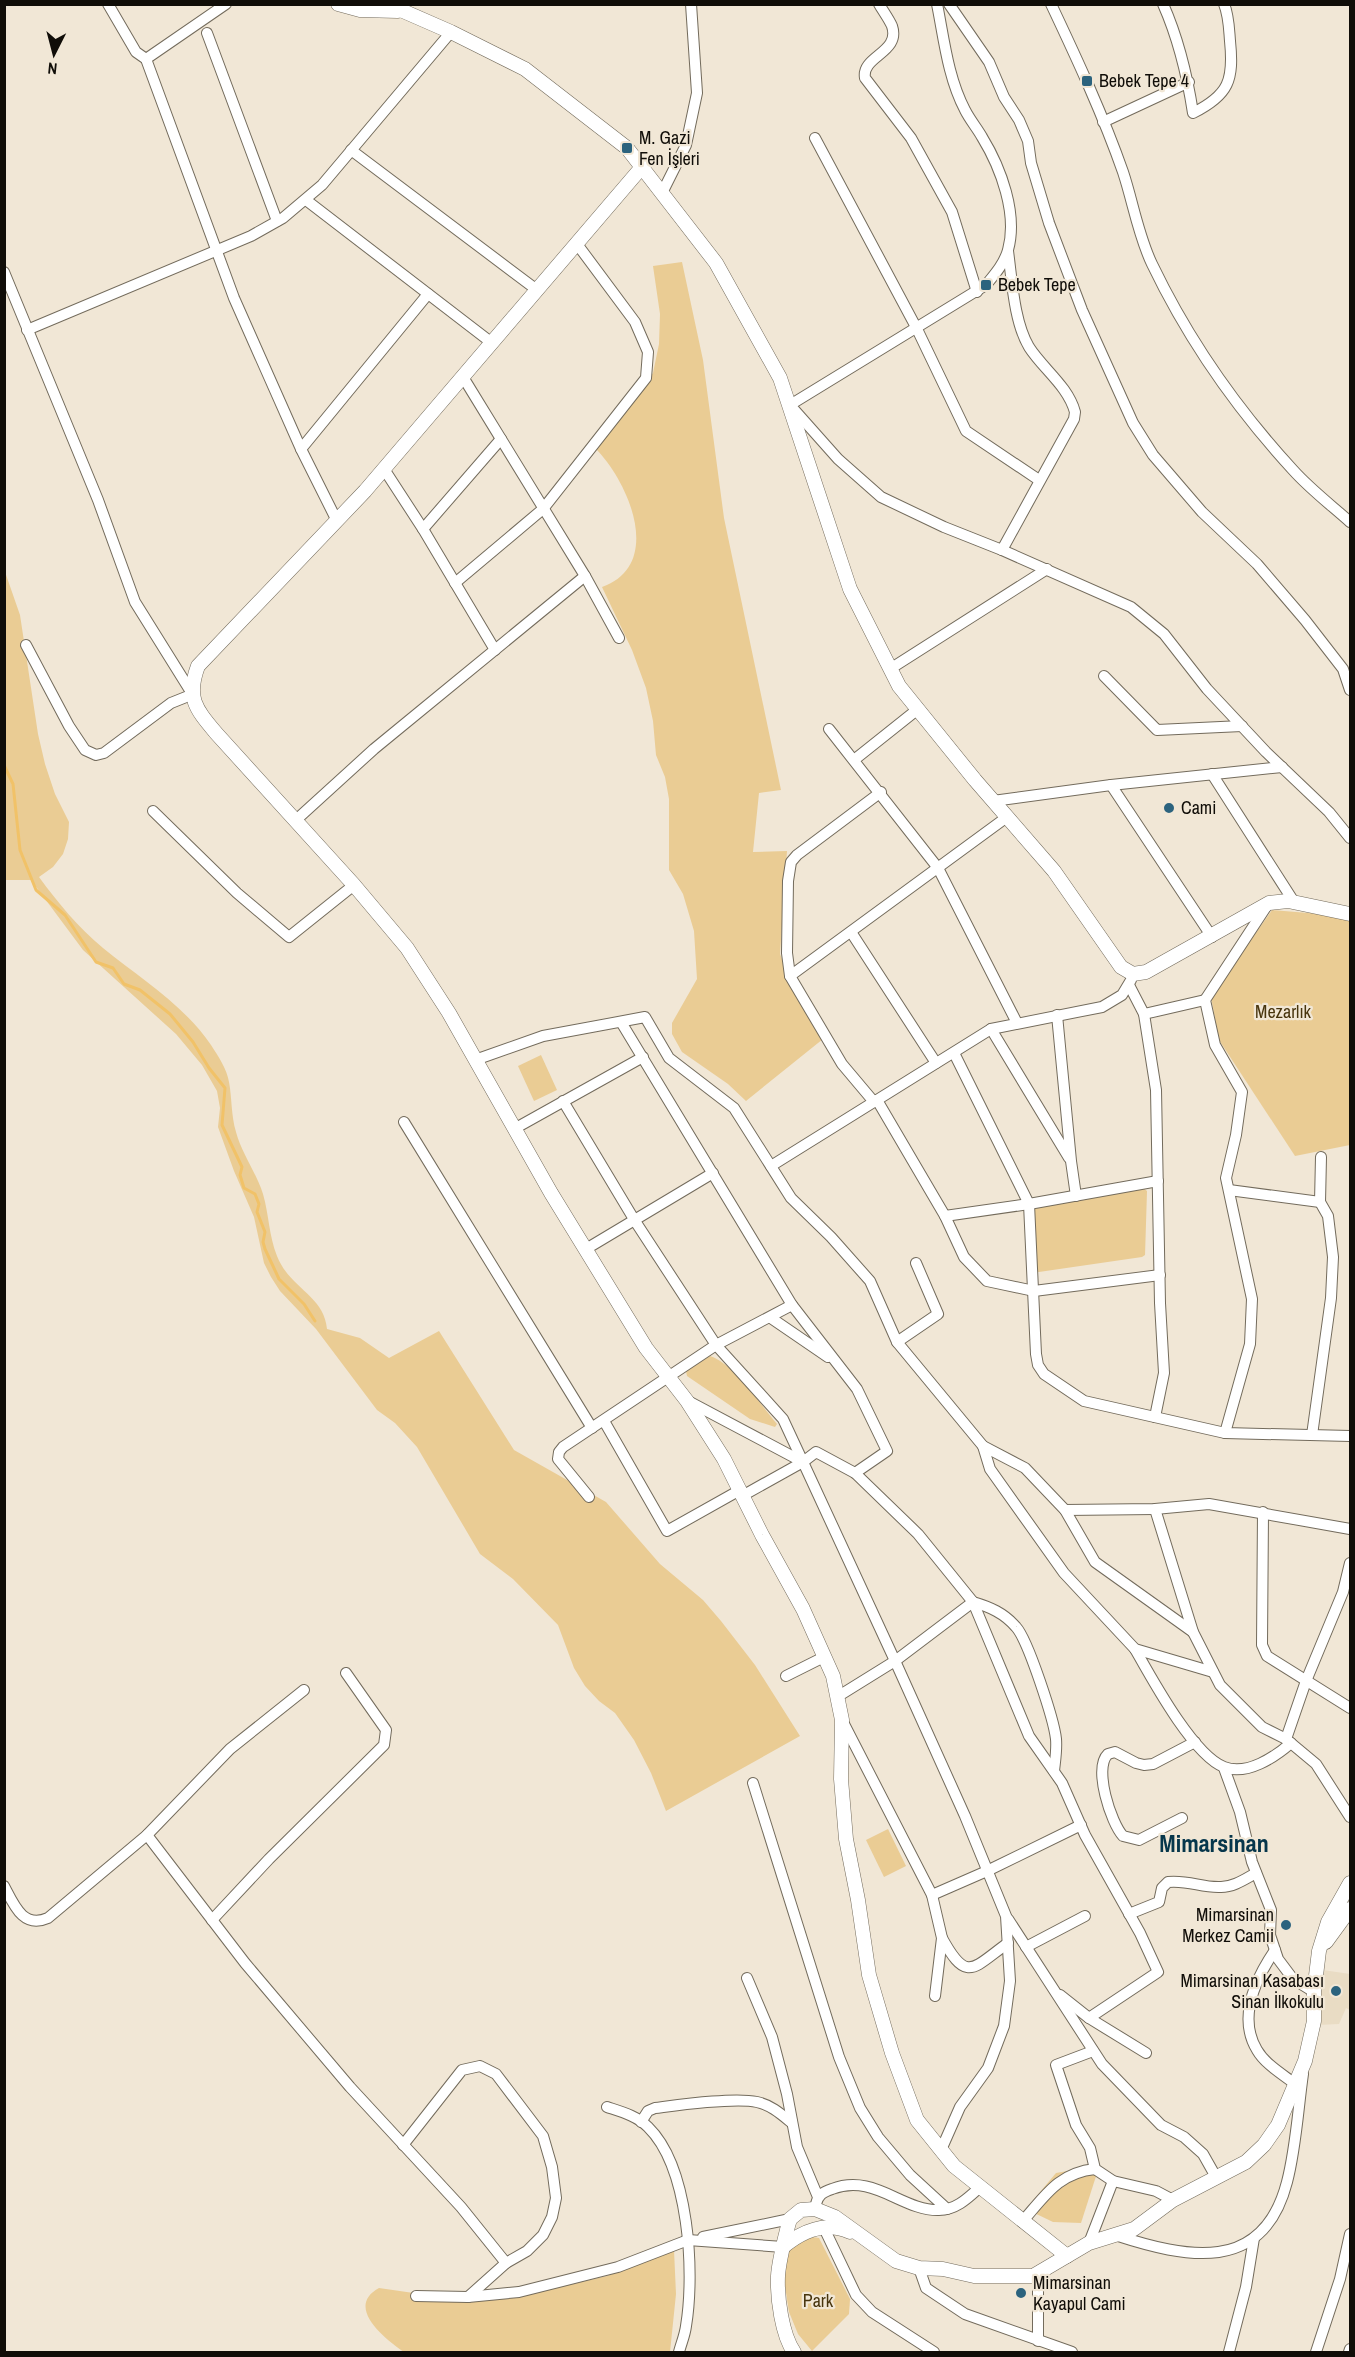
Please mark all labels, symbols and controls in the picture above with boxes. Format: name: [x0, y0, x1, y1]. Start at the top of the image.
north arrow: [24, 24, 84, 84]
text: N: [47, 57, 58, 80]
place label: Bebek Tepe 4: [1099, 68, 1189, 93]
marker: Bebek Tepe 4: [1080, 74, 1094, 88]
place label: M. Gazi Fen İşleri: [639, 125, 700, 171]
marker: M. Gazi Fen İşleri: [620, 141, 634, 155]
place label: Bebek Tepe: [998, 272, 1076, 297]
marker: Bebek Tepe: [979, 278, 993, 292]
place label: Cami: [1181, 795, 1216, 820]
marker: Cami: [1162, 801, 1176, 815]
park label: Mezarlık: [1255, 999, 1312, 1024]
district label: Mimarsinan: [1159, 1827, 1269, 1859]
place label: Mimarsinan Merkez Camii: [1182, 1902, 1274, 1948]
marker: Mimarsinan Merkez Camii: [1279, 1918, 1293, 1932]
place label: Mimarsinan Kasabası Sinan İlkokulu: [1180, 1968, 1324, 2014]
marker: Mimarsinan Kasabası Sinan İlkokulu: [1329, 1984, 1343, 1998]
place label: Mimarsinan Kayapul Cami: [1033, 2270, 1126, 2316]
marker: Mimarsinan Kayapul Cami: [1014, 2286, 1028, 2300]
park label: Park: [803, 2288, 834, 2313]

